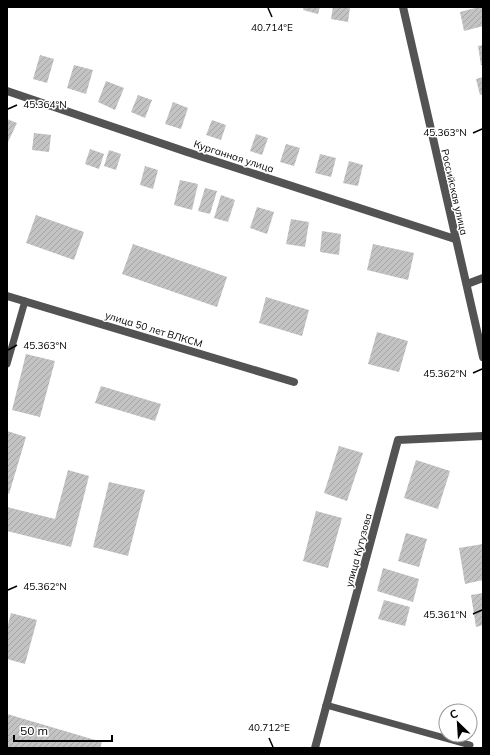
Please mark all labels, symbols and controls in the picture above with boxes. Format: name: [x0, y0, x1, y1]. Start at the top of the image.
text: 40.714°E: [251, 21, 293, 34]
text: 45.364°N: [23, 98, 67, 111]
text: 45.363°N: [423, 126, 467, 139]
street label: Курганная улица: [192, 137, 276, 176]
street label: Российская улица: [438, 148, 471, 236]
street label: улица 50 лет ВЛКСМ: [104, 308, 204, 350]
text: 45.363°N: [23, 339, 67, 352]
text: 45.362°N: [423, 367, 467, 380]
street label: улица Кутузова: [342, 512, 375, 589]
text: 45.362°N: [23, 580, 67, 593]
text: 45.361°N: [423, 608, 467, 621]
north arrow: [438, 703, 478, 743]
text: С: [447, 706, 461, 722]
scale bar: [14, 717, 112, 743]
text: 40.712°E: [248, 721, 290, 734]
text: 50 m: [20, 723, 48, 738]

